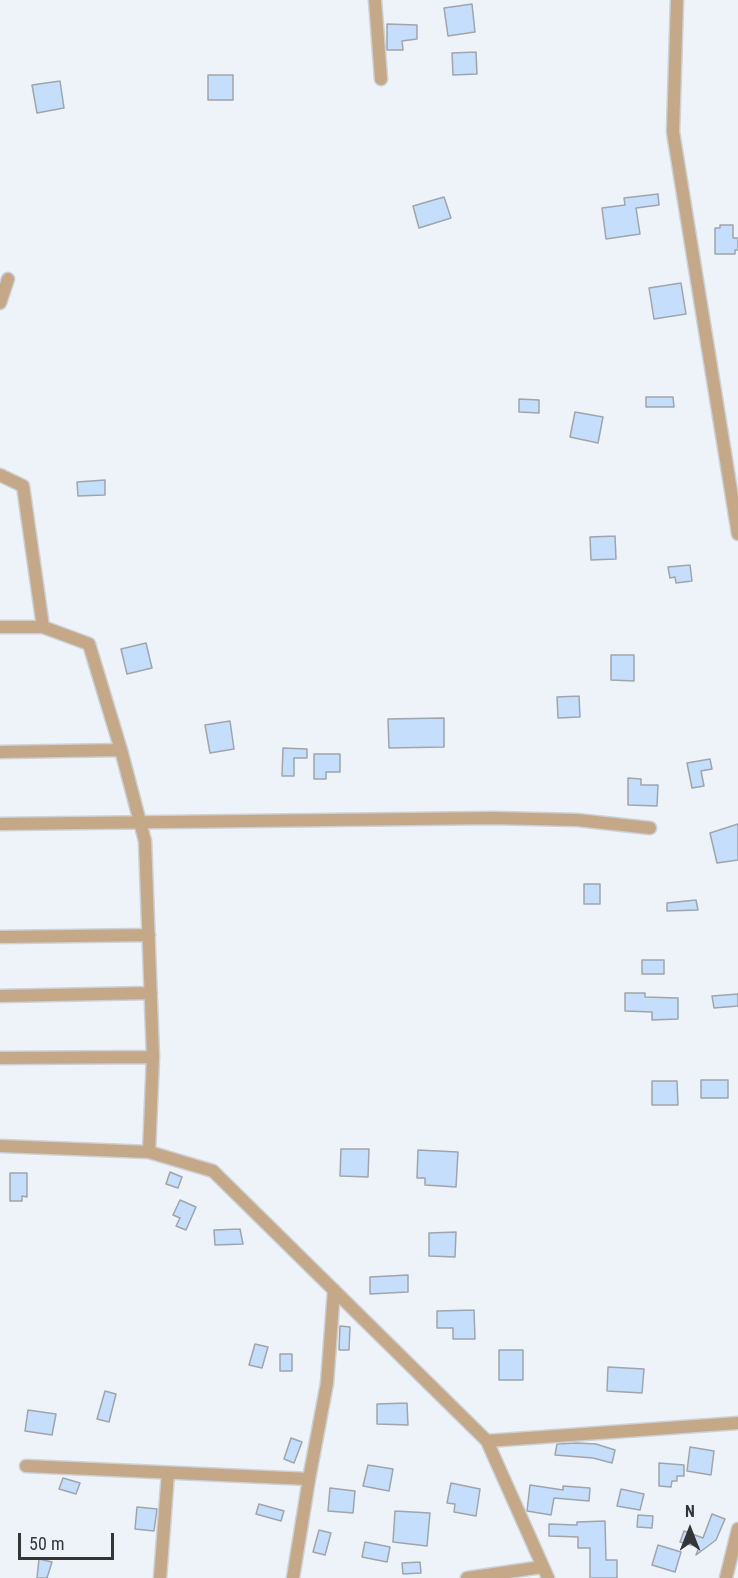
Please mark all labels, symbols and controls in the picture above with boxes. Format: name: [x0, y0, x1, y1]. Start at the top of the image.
north arrow: [660, 1500, 720, 1560]
text: N: [685, 1502, 695, 1521]
scale bar: [21, 1521, 117, 1559]
text: 50 m: [29, 1533, 64, 1554]

